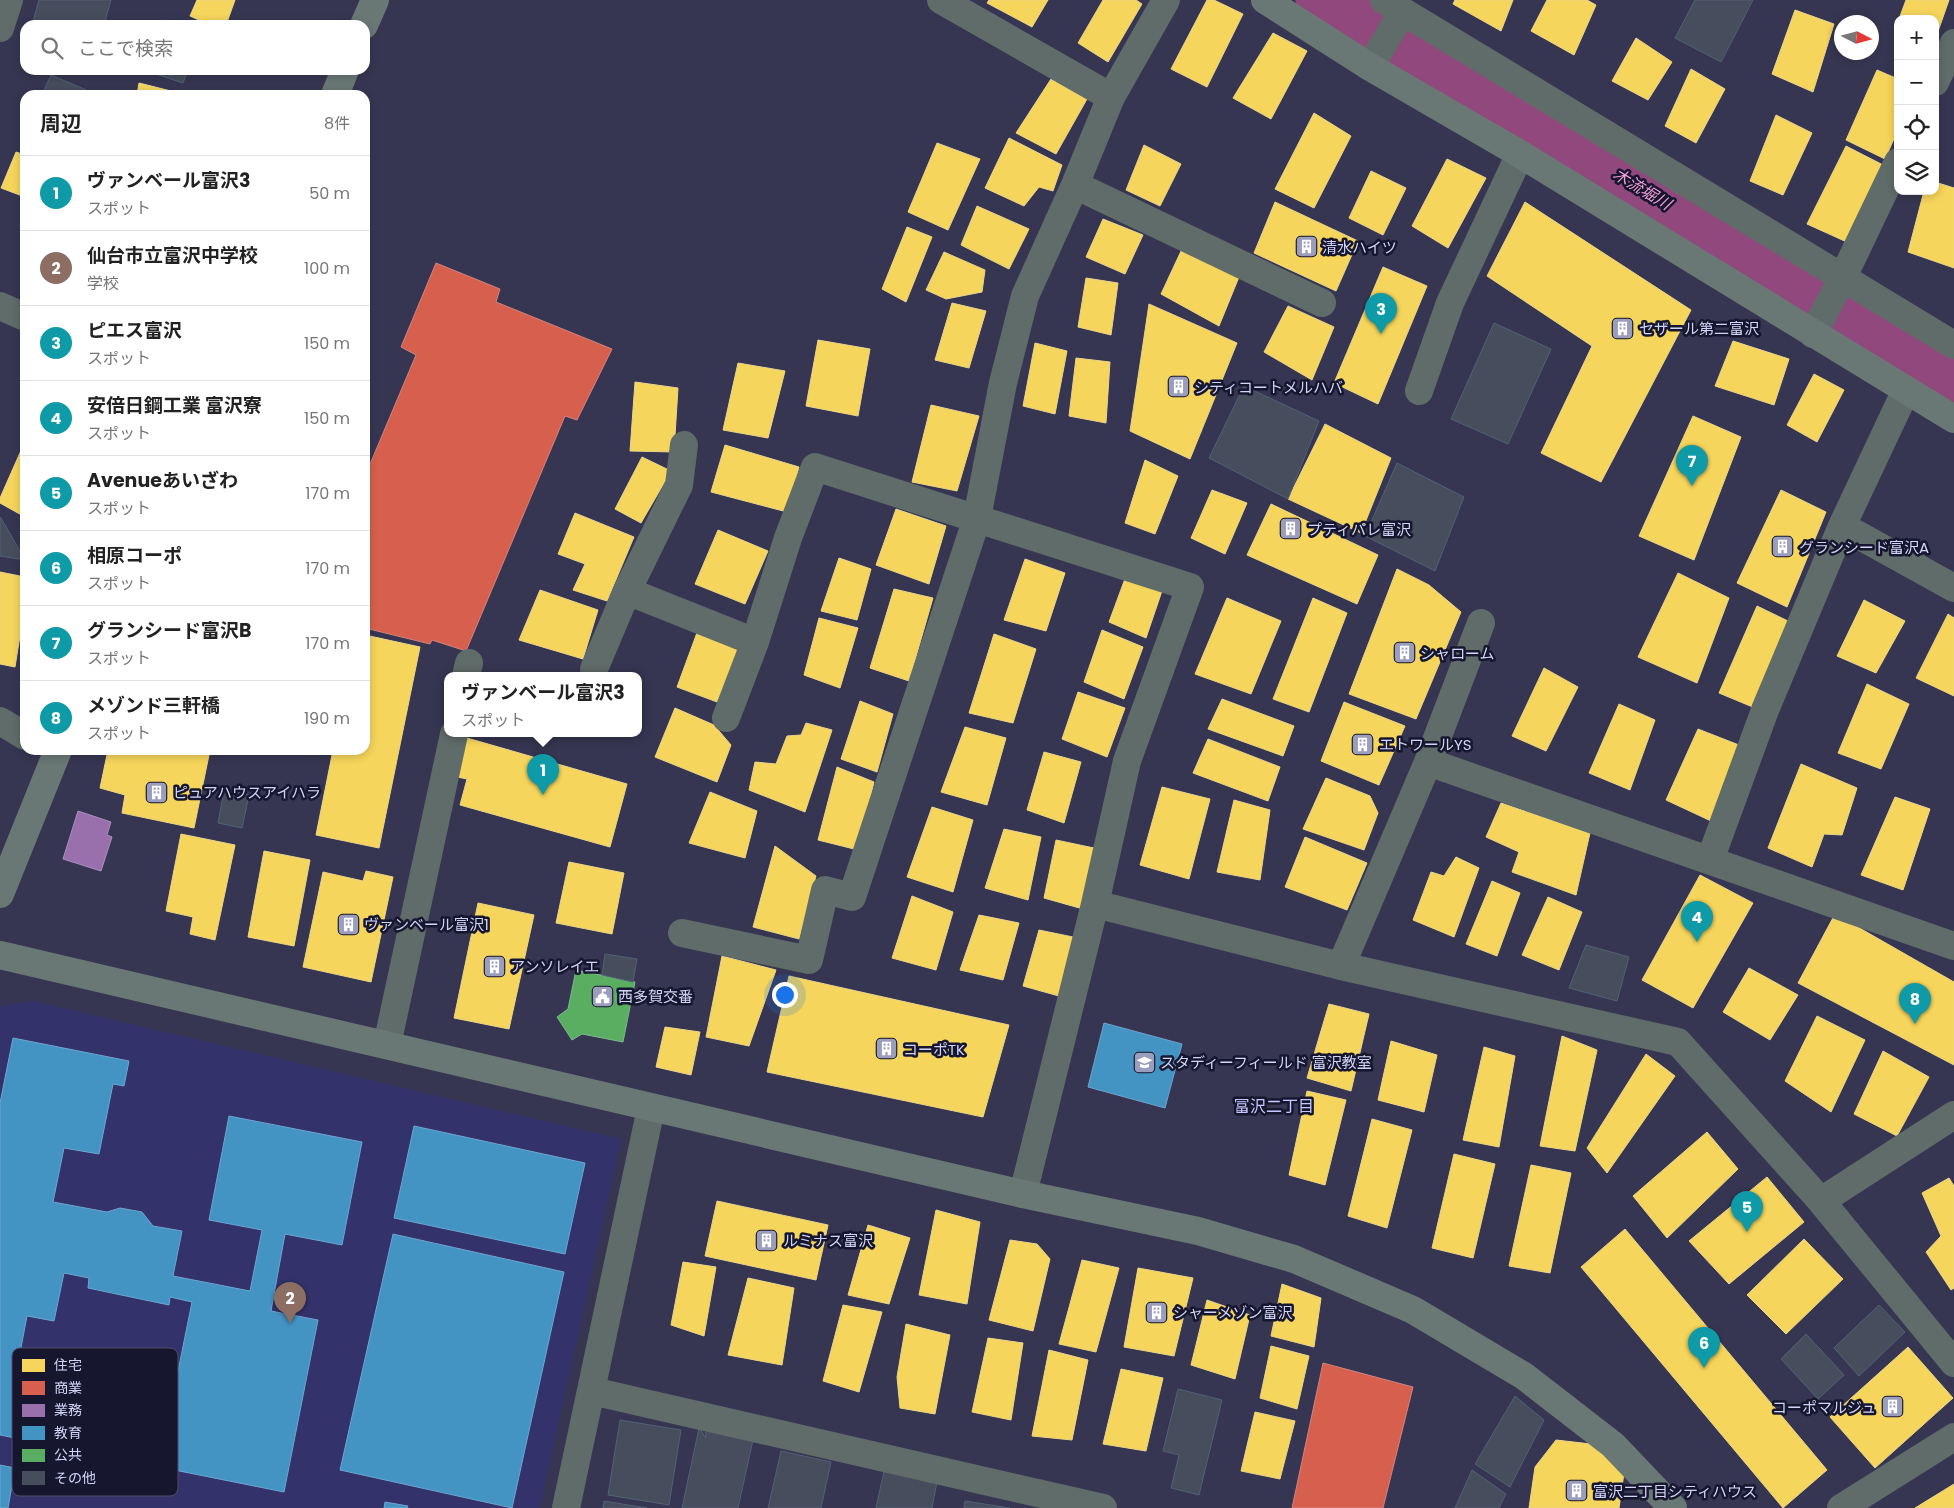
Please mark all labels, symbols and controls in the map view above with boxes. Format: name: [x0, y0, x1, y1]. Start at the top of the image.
north arrow: [1834, 15, 1879, 60]
map controls: [1894, 15, 1939, 195]
button: +: [1894, 15, 1939, 60]
search box: [20, 20, 370, 75]
icon: search: [38, 34, 66, 62]
text: ここで検索: [78, 35, 173, 62]
button: −: [1894, 60, 1939, 105]
button: locate: [1894, 105, 1939, 150]
text: 周辺: [40, 109, 82, 138]
text: 8件: [324, 112, 350, 135]
button: layers: [1894, 150, 1939, 195]
water label: 木流堀川: [1609, 163, 1677, 216]
text: ヴァンベール富沢3: [87, 167, 251, 194]
text: 1: [53, 182, 59, 205]
text: 50 m: [309, 182, 350, 205]
text: スポット: [87, 197, 151, 220]
building icon: 清水ハイツ: [1294, 235, 1318, 259]
place label: 清水ハイツ: [1322, 237, 1397, 258]
text: 仙台市立富沢中学校: [87, 242, 258, 269]
text: 2: [51, 257, 61, 280]
text: 100 m: [304, 257, 350, 280]
text: 学校: [87, 272, 119, 295]
pin: 3: [1365, 293, 1397, 334]
building icon: セザール第二富沢: [1611, 316, 1635, 340]
text: ピエス富沢: [87, 317, 182, 344]
place label: セザール第二富沢: [1639, 318, 1759, 339]
text: 3: [51, 332, 61, 355]
text: 150 m: [304, 332, 350, 355]
text: スポット: [87, 347, 151, 370]
building icon: シティコートメルハバ: [1166, 375, 1190, 399]
place label: シティコートメルハバ: [1194, 377, 1343, 398]
text: 安倍日鋼工業 富沢寮: [87, 392, 262, 419]
text: 4: [51, 407, 61, 430]
text: 150 m: [304, 407, 350, 430]
text: スポット: [87, 422, 151, 445]
pin: 7: [1676, 445, 1708, 486]
text: Avenueあいざわ: [87, 467, 238, 494]
text: 5: [51, 482, 61, 505]
text: 170 m: [305, 482, 350, 505]
text: スポット: [87, 497, 151, 520]
building icon: プティパレ富沢: [1279, 517, 1303, 541]
place label: プティパレ富沢: [1307, 519, 1411, 540]
building icon: グランシード富沢A: [1771, 535, 1795, 559]
place label: グランシード富沢A: [1799, 537, 1929, 558]
text: 相原コーポ: [87, 542, 182, 569]
text: 6: [51, 557, 61, 580]
text: 170 m: [305, 557, 350, 580]
text: スポット: [87, 572, 151, 595]
text: グランシード富沢B: [87, 617, 252, 644]
text: 7: [52, 632, 60, 655]
text: 170 m: [305, 632, 350, 655]
building icon: シャローム: [1392, 641, 1416, 665]
place label: シャローム: [1420, 643, 1495, 664]
text: スポット: [87, 647, 151, 670]
popup: [444, 672, 642, 737]
text: ヴァンベール富沢3: [461, 679, 625, 706]
text: メゾンド三軒橋: [87, 692, 220, 719]
text: 8: [51, 707, 61, 730]
text: 190 m: [304, 707, 350, 730]
text: スポット: [461, 709, 525, 732]
text: スポット: [87, 722, 151, 745]
building icon: エトワールYS: [1351, 732, 1375, 756]
place label: エトワールYS: [1379, 734, 1472, 755]
pin: 1: [527, 754, 559, 795]
building icon: ピュアハウスアイハラ: [145, 780, 169, 804]
place label: ピュアハウスアイハラ: [173, 782, 321, 803]
pin: 4: [1681, 901, 1713, 942]
building icon: ヴァンベール富沢1: [336, 912, 360, 936]
place label: ヴァンベール富沢1: [364, 914, 489, 935]
building icon: アンソレイエ: [482, 954, 506, 978]
place label: アンソレイエ: [510, 956, 599, 977]
your location: [772, 982, 798, 1008]
pin: 8: [1899, 983, 1931, 1024]
public building icon: 西多賀交番: [590, 984, 614, 1008]
place label: 西多賀交番: [618, 986, 693, 1007]
building icon: コーポTK: [875, 1037, 899, 1061]
place label: コーポTK: [903, 1039, 965, 1060]
school or university icon: スタディーフィールド 富沢教室: [1132, 1050, 1156, 1074]
place label: スタディーフィールド 富沢教室: [1160, 1052, 1372, 1073]
district label: 富沢二丁目: [1234, 1095, 1314, 1118]
pin: 5: [1731, 1191, 1763, 1232]
building icon: ルミナス富沢: [755, 1228, 779, 1252]
place label: ルミナス富沢: [783, 1230, 873, 1251]
pin: 2: [274, 1282, 306, 1323]
building icon: シャーメゾン富沢: [1145, 1300, 1169, 1324]
place label: シャーメゾン富沢: [1173, 1302, 1292, 1323]
pin: 6: [1688, 1327, 1720, 1368]
legend: [12, 1348, 178, 1496]
text: 住宅: [54, 1355, 82, 1375]
text: 商業: [54, 1378, 82, 1398]
building icon: コーポマルジュ: [1880, 1395, 1904, 1419]
place label: コーポマルジュ: [1772, 1397, 1876, 1418]
text: 業務: [54, 1400, 82, 1420]
text: 教育: [54, 1423, 82, 1443]
text: 公共: [54, 1445, 82, 1465]
text: その他: [54, 1468, 96, 1488]
building icon: 富沢二丁目シティハウス: [1565, 1479, 1589, 1503]
place label: 富沢二丁目シティハウス: [1593, 1481, 1757, 1502]

